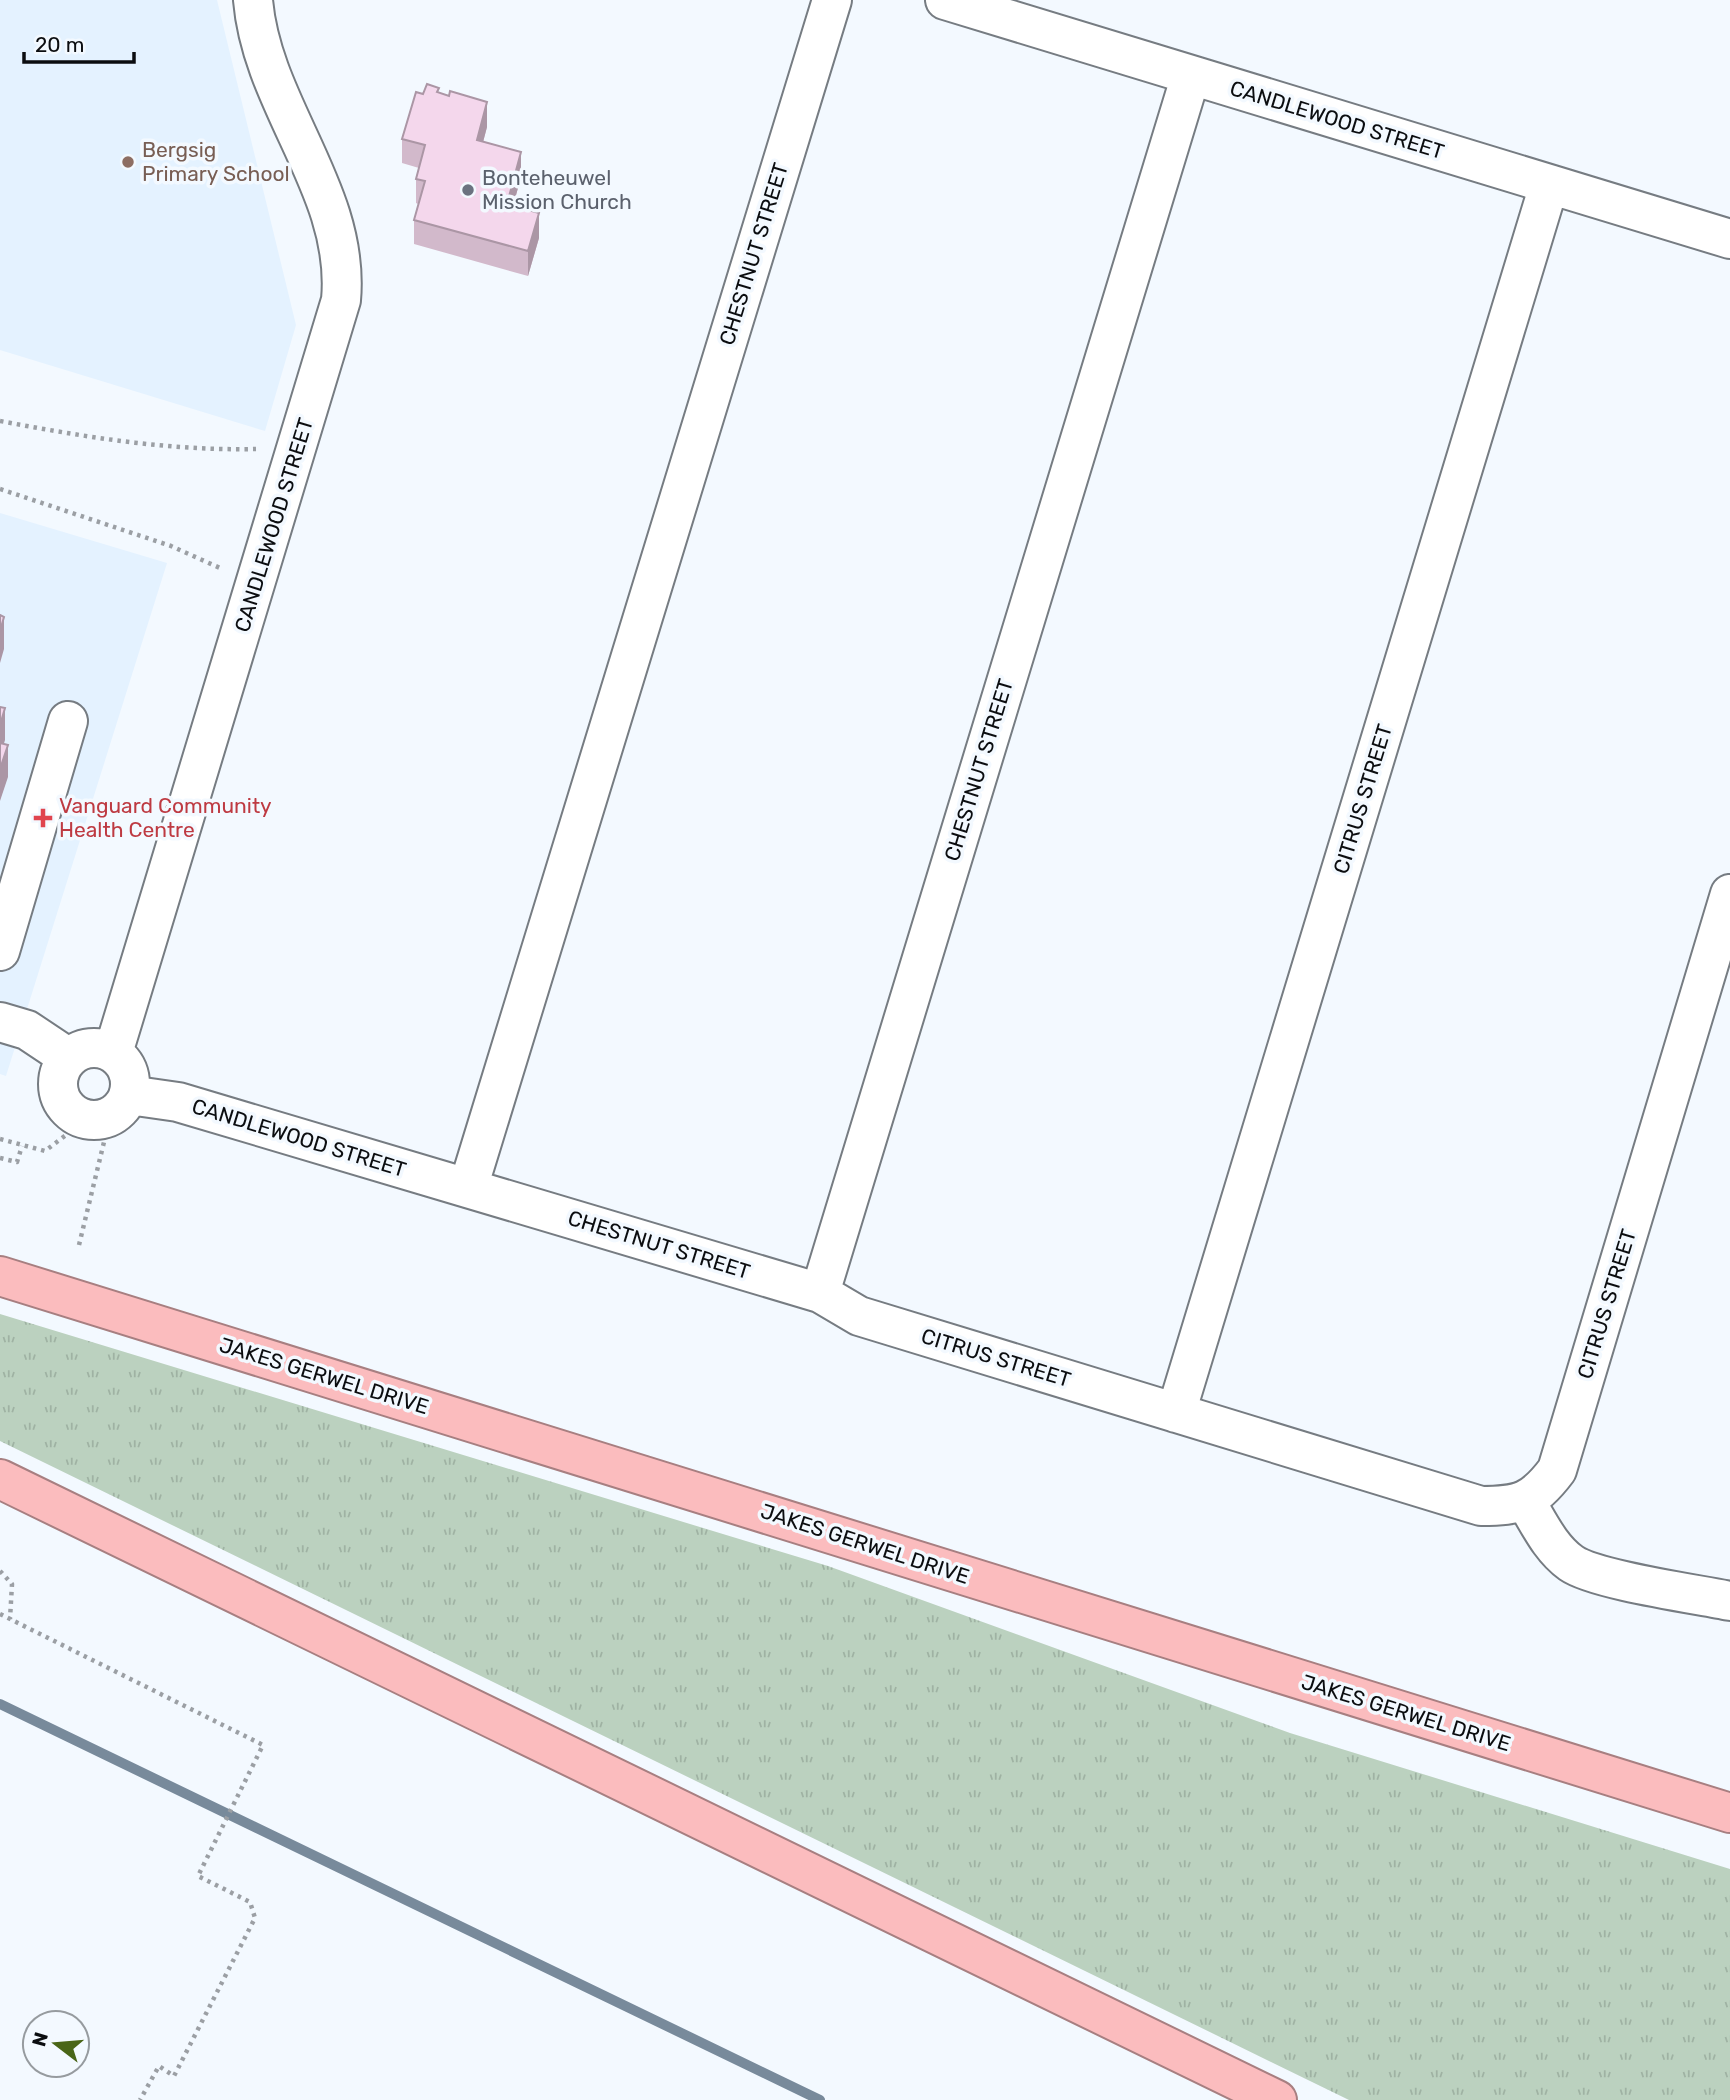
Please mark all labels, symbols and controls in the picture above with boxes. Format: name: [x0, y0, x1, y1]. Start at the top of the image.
scale bar: [24, 21, 135, 65]
text: 20 m: [35, 32, 84, 57]
street label: CANDLEWOOD STREET: [1227, 75, 1447, 164]
place label: Bergsig Primary School: [142, 137, 290, 186]
marker: Bergsig Primary School: [120, 154, 136, 170]
street label: CHESTNUT STREET: [714, 160, 793, 348]
place label: Bonteheuwel Mission Church: [482, 165, 632, 214]
marker: Bonteheuwel Mission Church: [460, 182, 476, 198]
street label: CANDLEWOOD STREET: [229, 415, 318, 635]
street label: CHESTNUT STREET: [939, 676, 1018, 864]
street label: CITRUS STREET: [1328, 721, 1397, 877]
place label: Vanguard Community Health Centre: [59, 793, 272, 842]
marker: Vanguard Community Health Centre: [33, 808, 53, 828]
street label: CANDLEWOOD STREET: [189, 1093, 409, 1182]
street label: CHESTNUT STREET: [565, 1205, 753, 1284]
street label: CITRUS STREET: [1572, 1226, 1641, 1382]
street label: CITRUS STREET: [918, 1323, 1074, 1392]
street label: JAKES GERWEL DRIVE: [216, 1332, 432, 1419]
street label: JAKES GERWEL DRIVE: [758, 1498, 973, 1589]
street label: JAKES GERWEL DRIVE: [1298, 1669, 1514, 1756]
north arrow: [21, 2009, 91, 2079]
text: N: [27, 2030, 53, 2049]

